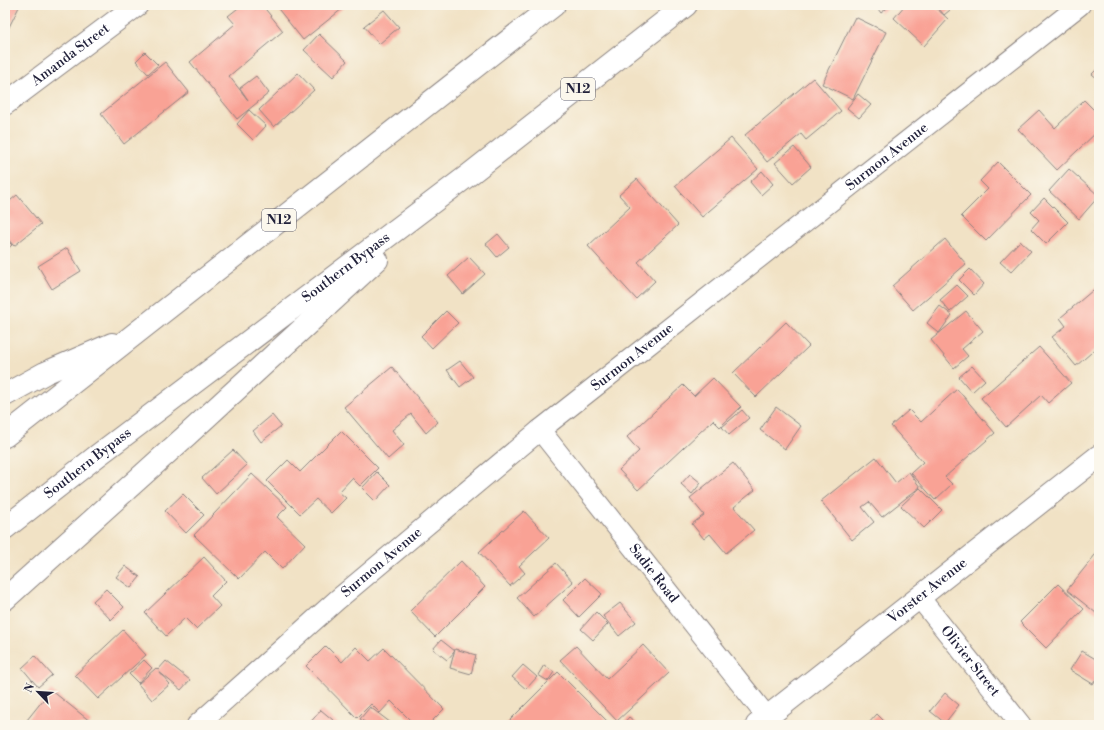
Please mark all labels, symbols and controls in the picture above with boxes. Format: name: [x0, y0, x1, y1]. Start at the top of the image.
street label: Amanda Street: [27, 20, 113, 91]
road number: N12: [561, 78, 595, 100]
street label: Surmon Avenue: [842, 119, 932, 195]
road number: N12: [262, 209, 296, 231]
street label: Southern Bypass: [298, 229, 394, 307]
street label: Surmon Avenue: [588, 319, 677, 395]
street label: Southern Bypass: [40, 424, 135, 503]
street label: Surmon Avenue: [338, 524, 426, 602]
street label: Sadie Road: [625, 540, 682, 607]
street label: Vorster Avenue: [883, 554, 971, 628]
street label: Olivier Street: [936, 622, 1004, 700]
north arrow: [18, 672, 58, 712]
text: N: [22, 681, 38, 695]

